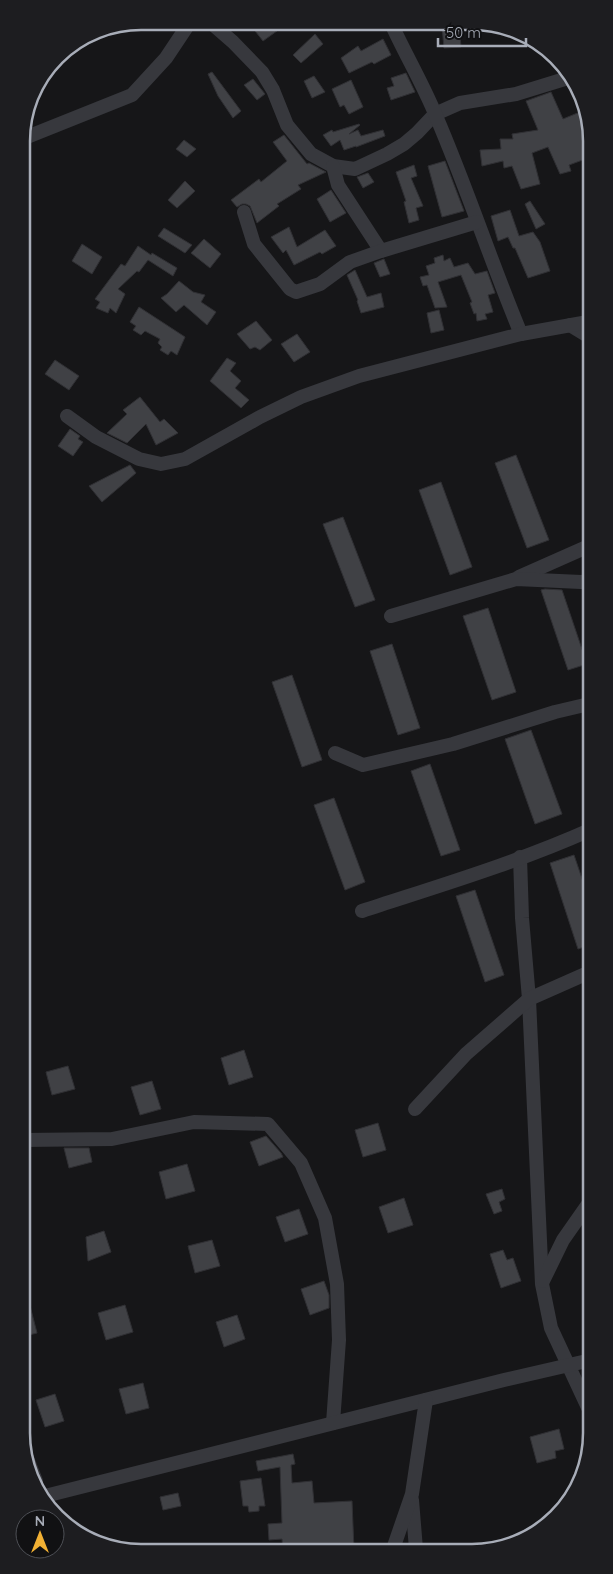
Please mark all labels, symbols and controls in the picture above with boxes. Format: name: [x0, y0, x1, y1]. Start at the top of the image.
scale bar: [438, 15, 526, 47]
text: 50 m: [446, 23, 481, 42]
north arrow: [15, 1509, 65, 1559]
text: N: [35, 1512, 45, 1530]

